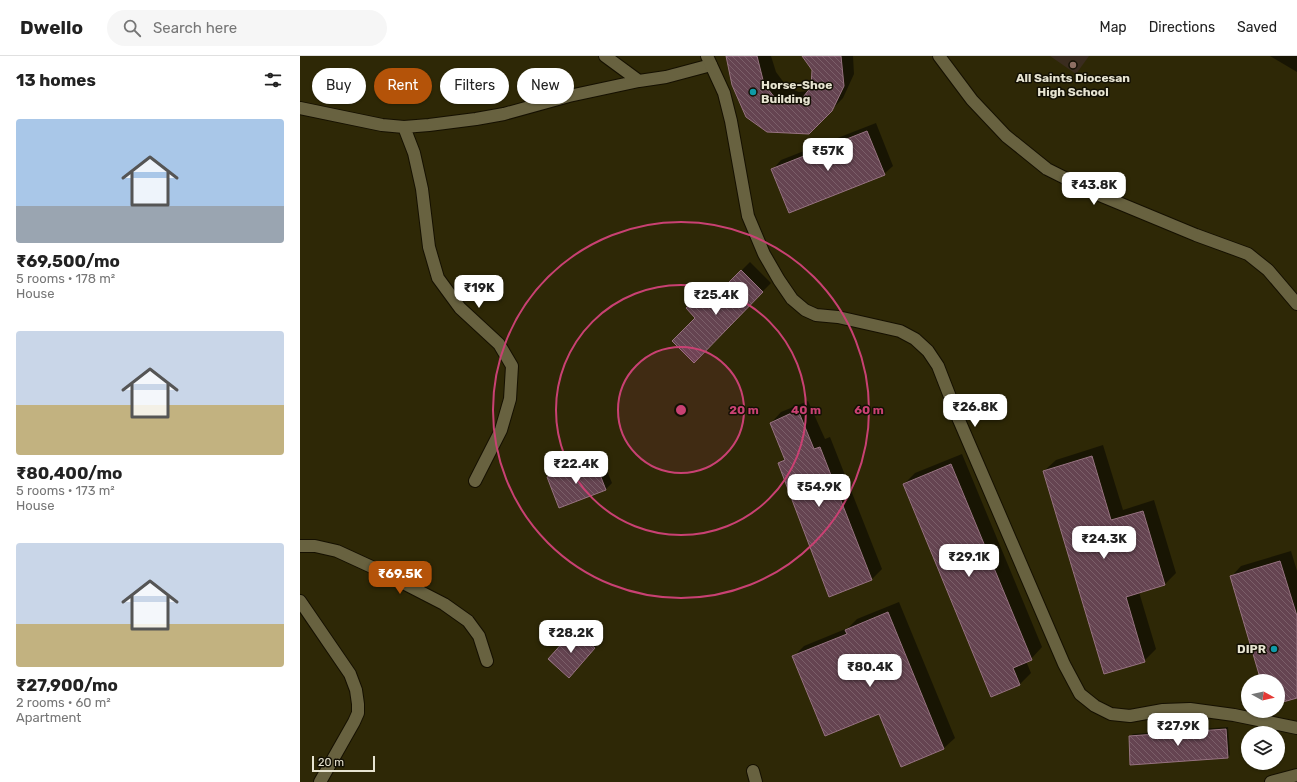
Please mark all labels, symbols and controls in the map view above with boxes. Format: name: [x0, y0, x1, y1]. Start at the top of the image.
search box: [107, 10, 387, 46]
text: Dwello: [20, 16, 83, 39]
icon: search: [121, 17, 143, 39]
text: Search here: [153, 19, 237, 37]
text: Map: [1100, 19, 1127, 36]
text: Directions: [1149, 19, 1215, 36]
text: Saved: [1237, 19, 1277, 36]
marker: All Saints Diocesan High School: [1068, 60, 1078, 70]
chip: Buy: [312, 68, 366, 104]
chip: Rent: [374, 68, 432, 104]
chip: Filters: [440, 68, 509, 104]
chip: New: [517, 68, 574, 104]
icon: filters: [262, 69, 284, 91]
text: 13 homes: [16, 70, 96, 90]
place label: All Saints Diocesan High School: [1016, 71, 1130, 99]
place label: Horse-Shoe Building: [761, 78, 832, 106]
marker: Horse-Shoe Building: [748, 87, 758, 97]
pin: ₹57K: [804, 138, 852, 172]
text: ₹57K: [812, 143, 844, 158]
icon: home: [114, 145, 186, 217]
pin: ₹43.8K: [1061, 172, 1127, 206]
text: ₹43.8K: [1071, 177, 1117, 192]
text: ₹69,500/mo: [16, 251, 120, 271]
text: 5 rooms · 178 m²: [16, 271, 115, 286]
pin: ₹19K: [455, 275, 503, 309]
text: ₹19K: [463, 280, 495, 295]
pin: ₹25.4K: [683, 282, 749, 316]
text: House: [16, 286, 54, 301]
text: ₹25.4K: [693, 287, 739, 302]
icon: home: [114, 357, 186, 429]
pin: ₹26.8K: [942, 394, 1008, 428]
text: ₹26.8K: [952, 399, 998, 414]
centre of rings: [674, 403, 688, 417]
text: 20 m: [729, 403, 759, 417]
text: 40 m: [791, 403, 821, 417]
text: 60 m: [854, 403, 884, 417]
pin: ₹22.4K: [543, 451, 609, 485]
text: ₹22.4K: [553, 456, 599, 471]
text: ₹80,400/mo: [16, 463, 122, 483]
pin: ₹54.9K: [786, 474, 852, 508]
text: ₹54.9K: [796, 479, 842, 494]
text: 5 rooms · 173 m²: [16, 483, 115, 498]
text: House: [16, 498, 54, 513]
pin: ₹24.3K: [1071, 526, 1137, 560]
text: ₹24.3K: [1081, 531, 1127, 546]
pin: ₹29.1K: [936, 544, 1002, 578]
text: ₹29.1K: [948, 549, 990, 564]
pin: ₹69.5K: [367, 561, 433, 595]
text: ₹69.5K: [378, 566, 422, 581]
icon: home: [114, 569, 186, 641]
pin: ₹28.2K: [538, 620, 604, 654]
text: ₹28.2K: [548, 625, 594, 640]
place label: DIPR: [1237, 642, 1266, 656]
marker: DIPR: [1269, 644, 1279, 654]
pin: ₹80.4K: [837, 654, 903, 688]
text: ₹80.4K: [847, 659, 893, 674]
north arrow: [1241, 674, 1285, 718]
map controls: [1241, 674, 1285, 770]
text: ₹27,900/mo: [16, 675, 118, 695]
text: 2 rooms · 60 m²: [16, 695, 111, 710]
text: Apartment: [16, 710, 81, 725]
pin: ₹27.9K: [1145, 713, 1211, 747]
text: ₹27.9K: [1156, 718, 1200, 733]
button: layers: [1241, 726, 1285, 770]
scale bar: [312, 754, 375, 773]
text: 20 m: [318, 756, 344, 769]

